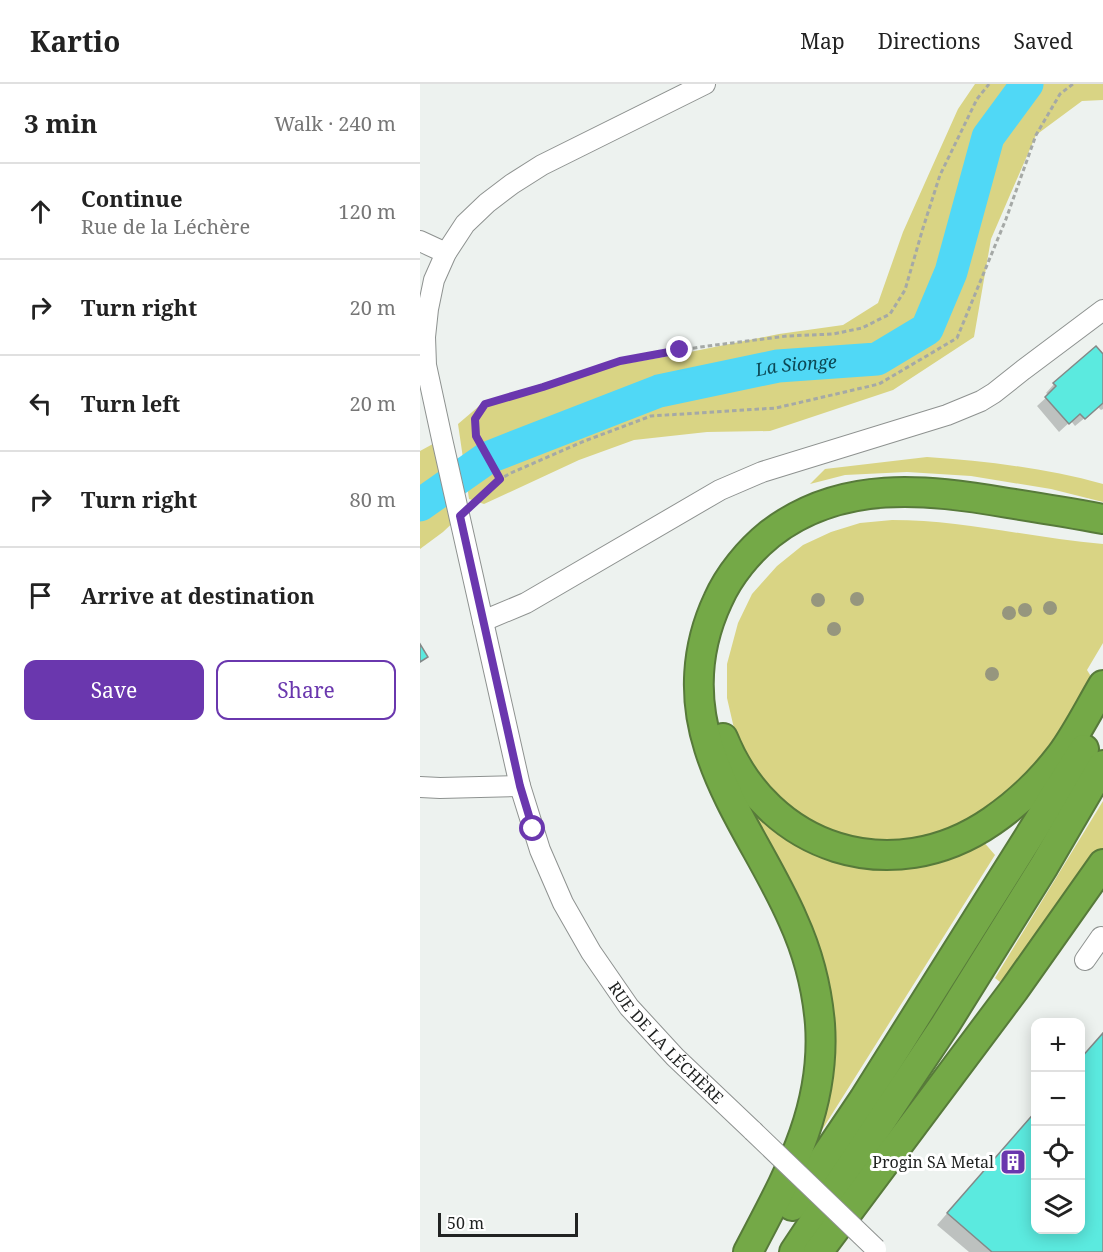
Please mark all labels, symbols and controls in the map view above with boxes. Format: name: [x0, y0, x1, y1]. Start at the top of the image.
text: Kartio: [30, 22, 120, 60]
text: Map: [800, 27, 845, 55]
text: Directions: [878, 27, 980, 55]
text: Saved: [1013, 27, 1073, 55]
text: 3 min: [24, 105, 98, 141]
text: Walk · 240 m: [274, 110, 396, 137]
text: Continue: [81, 183, 183, 213]
icon: ahead: [24, 195, 57, 228]
text: 120 m: [338, 198, 396, 225]
text: Rue de la Léchère: [81, 213, 250, 240]
icon: right: [24, 291, 57, 324]
text: Turn right: [81, 292, 197, 322]
text: 20 m: [350, 294, 396, 321]
route end: [666, 336, 692, 362]
water label: La Sionge: [752, 349, 838, 382]
icon: left: [24, 387, 57, 420]
text: Turn left: [81, 388, 180, 418]
text: 20 m: [350, 390, 396, 417]
icon: right: [24, 483, 57, 516]
text: Turn right: [81, 484, 197, 514]
text: 80 m: [350, 486, 396, 513]
icon: arrive: [24, 579, 57, 612]
text: Arrive at destination: [81, 580, 315, 610]
button: Save: [24, 660, 204, 720]
button: Share: [216, 660, 396, 720]
route start: [519, 815, 545, 841]
street label: RUE DE LA LÉCHÈRE: [604, 977, 728, 1109]
map controls: [1031, 1018, 1085, 1234]
button: +: [1031, 1018, 1085, 1072]
button: −: [1031, 1072, 1085, 1126]
button: locate: [1031, 1126, 1085, 1180]
building icon: Progin SA Metal: [998, 1147, 1028, 1177]
place label: Progin SA Metal: [872, 1151, 994, 1173]
button: layers: [1031, 1180, 1085, 1234]
scale bar: [438, 1210, 578, 1238]
text: 50 m: [447, 1212, 484, 1234]

